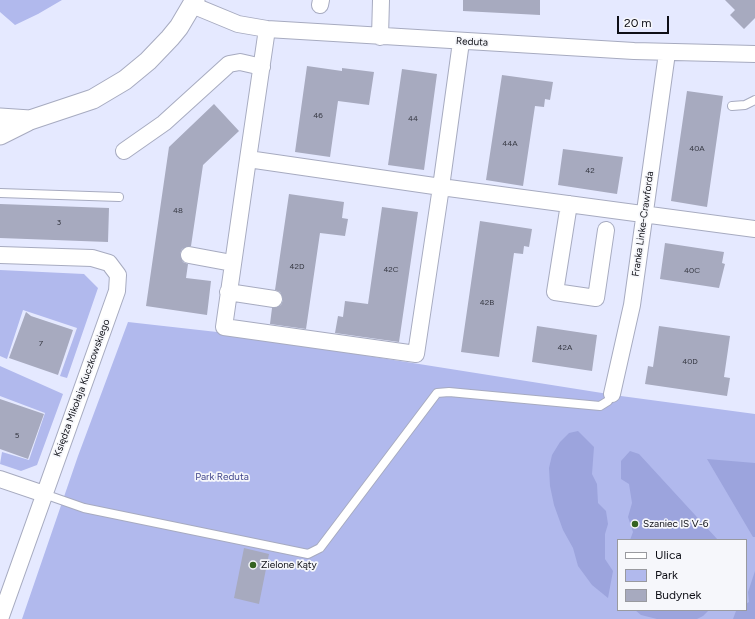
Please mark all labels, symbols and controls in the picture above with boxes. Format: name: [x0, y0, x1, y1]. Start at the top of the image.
scale bar: [619, 8, 671, 34]
text: 20 m: [624, 16, 652, 30]
street label: Reduta: [456, 35, 488, 49]
house number: 46: [313, 111, 323, 121]
house number: 44: [408, 114, 418, 124]
house number: 44A: [502, 139, 518, 149]
house number: 40A: [689, 144, 705, 154]
house number: 42: [585, 166, 595, 176]
street label: Franka Linke-Crawforda: [630, 170, 656, 278]
house number: 48: [173, 206, 183, 216]
house number: 3: [57, 218, 61, 228]
house number: 42D: [290, 262, 304, 272]
house number: 42C: [383, 265, 399, 275]
house number: 40C: [684, 266, 700, 276]
house number: 42B: [480, 298, 494, 308]
street label: Księdza Mikołaja Kuczkowskiego: [51, 318, 113, 458]
house number: 7: [39, 339, 43, 349]
house number: 42A: [558, 343, 572, 353]
house number: 40D: [682, 357, 698, 367]
house number: 5: [15, 431, 19, 441]
park label: Park Reduta: [195, 471, 249, 483]
place label: Szaniec IS V-6: [643, 518, 708, 530]
marker: Szaniec IS V-6: [630, 519, 640, 529]
legend: [617, 539, 747, 611]
text: Ulica: [655, 548, 682, 562]
place label: Zielone Kąty: [261, 559, 317, 571]
marker: Zielone Kąty: [248, 560, 258, 570]
text: Park: [655, 568, 678, 582]
text: Budynek: [655, 588, 701, 602]

